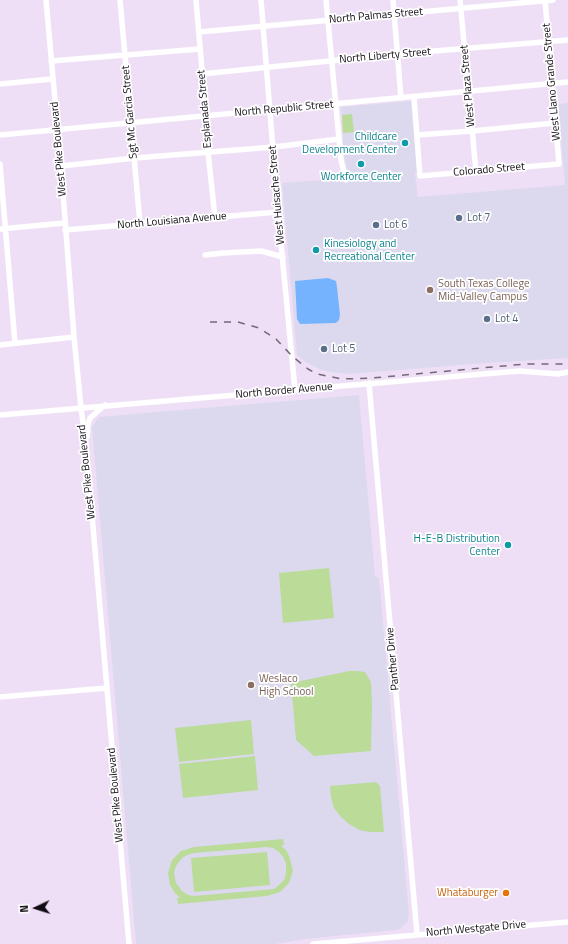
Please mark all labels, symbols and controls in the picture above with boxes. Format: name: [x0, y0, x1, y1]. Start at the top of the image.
street label: North Palmas Street: [328, 5, 424, 27]
street label: West Llano Grande Street: [540, 23, 564, 141]
street label: West Plaza Street: [458, 44, 478, 128]
street label: North Liberty Street: [339, 45, 431, 67]
street label: Sgt Mc Garcia Street: [119, 65, 141, 159]
street label: Esplanada Street: [195, 69, 215, 149]
street label: North Republic Street: [234, 98, 334, 120]
street label: West Pike Boulevard: [48, 101, 70, 197]
place label: Childcare Development Center: [302, 130, 397, 156]
marker: Childcare Development Center: [400, 138, 410, 148]
street label: West Huisache Street: [266, 145, 288, 245]
marker: Workforce Center: [356, 159, 366, 169]
street label: Colorado Street: [453, 160, 525, 180]
place label: Workforce Center: [321, 170, 401, 184]
street label: North Louisiana Avenue: [117, 210, 227, 232]
place label: Lot 7: [467, 211, 490, 225]
marker: Lot 7: [454, 213, 464, 223]
place label: Lot 6: [384, 218, 407, 232]
marker: Lot 6: [371, 220, 381, 230]
place label: Kinesiology and Recreational Center: [324, 237, 415, 263]
marker: Kinesiology and Recreational Center: [311, 245, 321, 255]
place label: South Texas College Mid-Valley Campus: [438, 277, 530, 303]
marker: South Texas College Mid-Valley Campus: [425, 285, 435, 295]
place label: Lot 4: [495, 312, 518, 326]
marker: Lot 4: [482, 314, 492, 324]
place label: Lot 5: [332, 342, 355, 356]
marker: Lot 5: [319, 344, 329, 354]
street label: North Border Avenue: [235, 380, 333, 402]
street label: West Pike Boulevard: [75, 424, 99, 520]
place label: H-E-B Distribution Center: [414, 532, 500, 558]
marker: H-E-B Distribution Center: [503, 540, 513, 550]
street label: Panther Drive: [384, 627, 402, 691]
place label: Weslaco High School: [259, 672, 314, 698]
marker: Weslaco High School: [246, 680, 256, 690]
street label: West Pike Boulevard: [105, 747, 127, 843]
place label: Whataburger: [437, 886, 498, 900]
north arrow: [16, 888, 56, 928]
marker: Whataburger: [501, 888, 511, 898]
text: N: [16, 904, 32, 913]
street label: North Westgate Drive: [425, 918, 527, 940]

